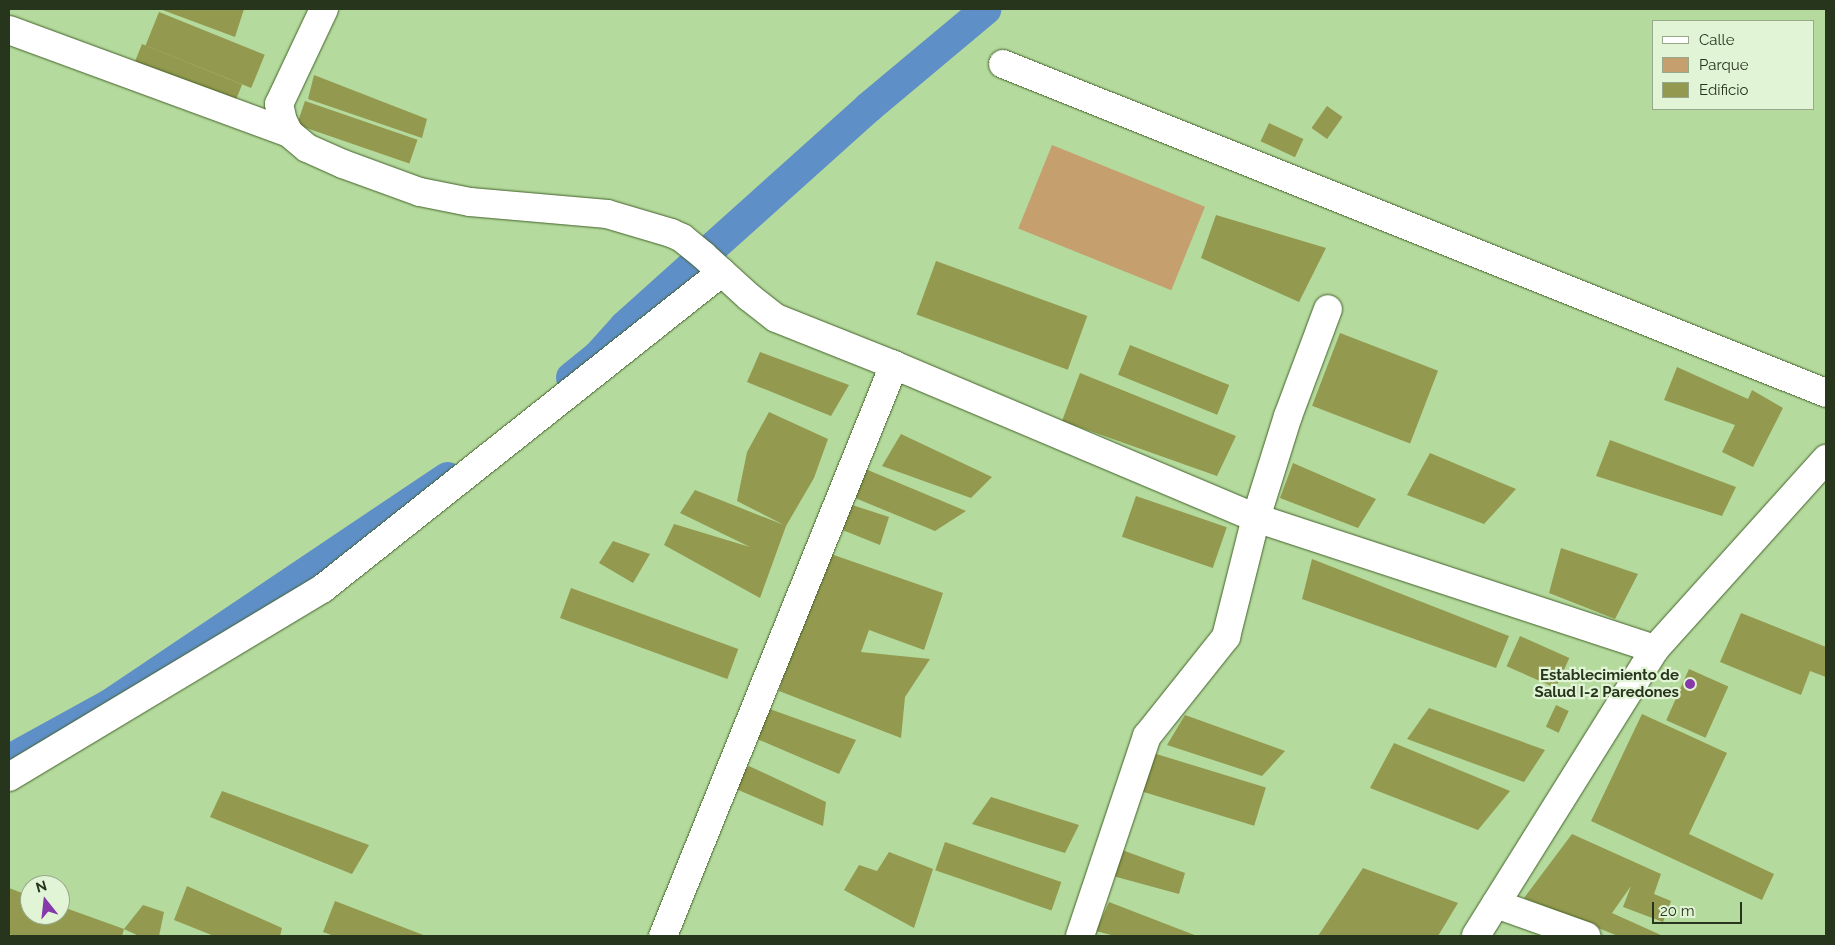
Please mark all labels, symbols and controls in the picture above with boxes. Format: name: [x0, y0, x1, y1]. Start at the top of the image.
legend: [1652, 20, 1815, 110]
text: Calle: [1699, 31, 1734, 49]
text: Parque: [1699, 56, 1748, 74]
text: Edificio: [1699, 81, 1749, 99]
place label: Establecimiento de Salud I-2 Paredones: [1535, 666, 1679, 701]
marker: Establecimiento de Salud I-2 Paredones: [1683, 677, 1697, 691]
north arrow: [20, 875, 70, 925]
text: N: [34, 877, 48, 896]
scale bar: [1655, 892, 1745, 924]
text: 20 m: [1660, 902, 1695, 920]

